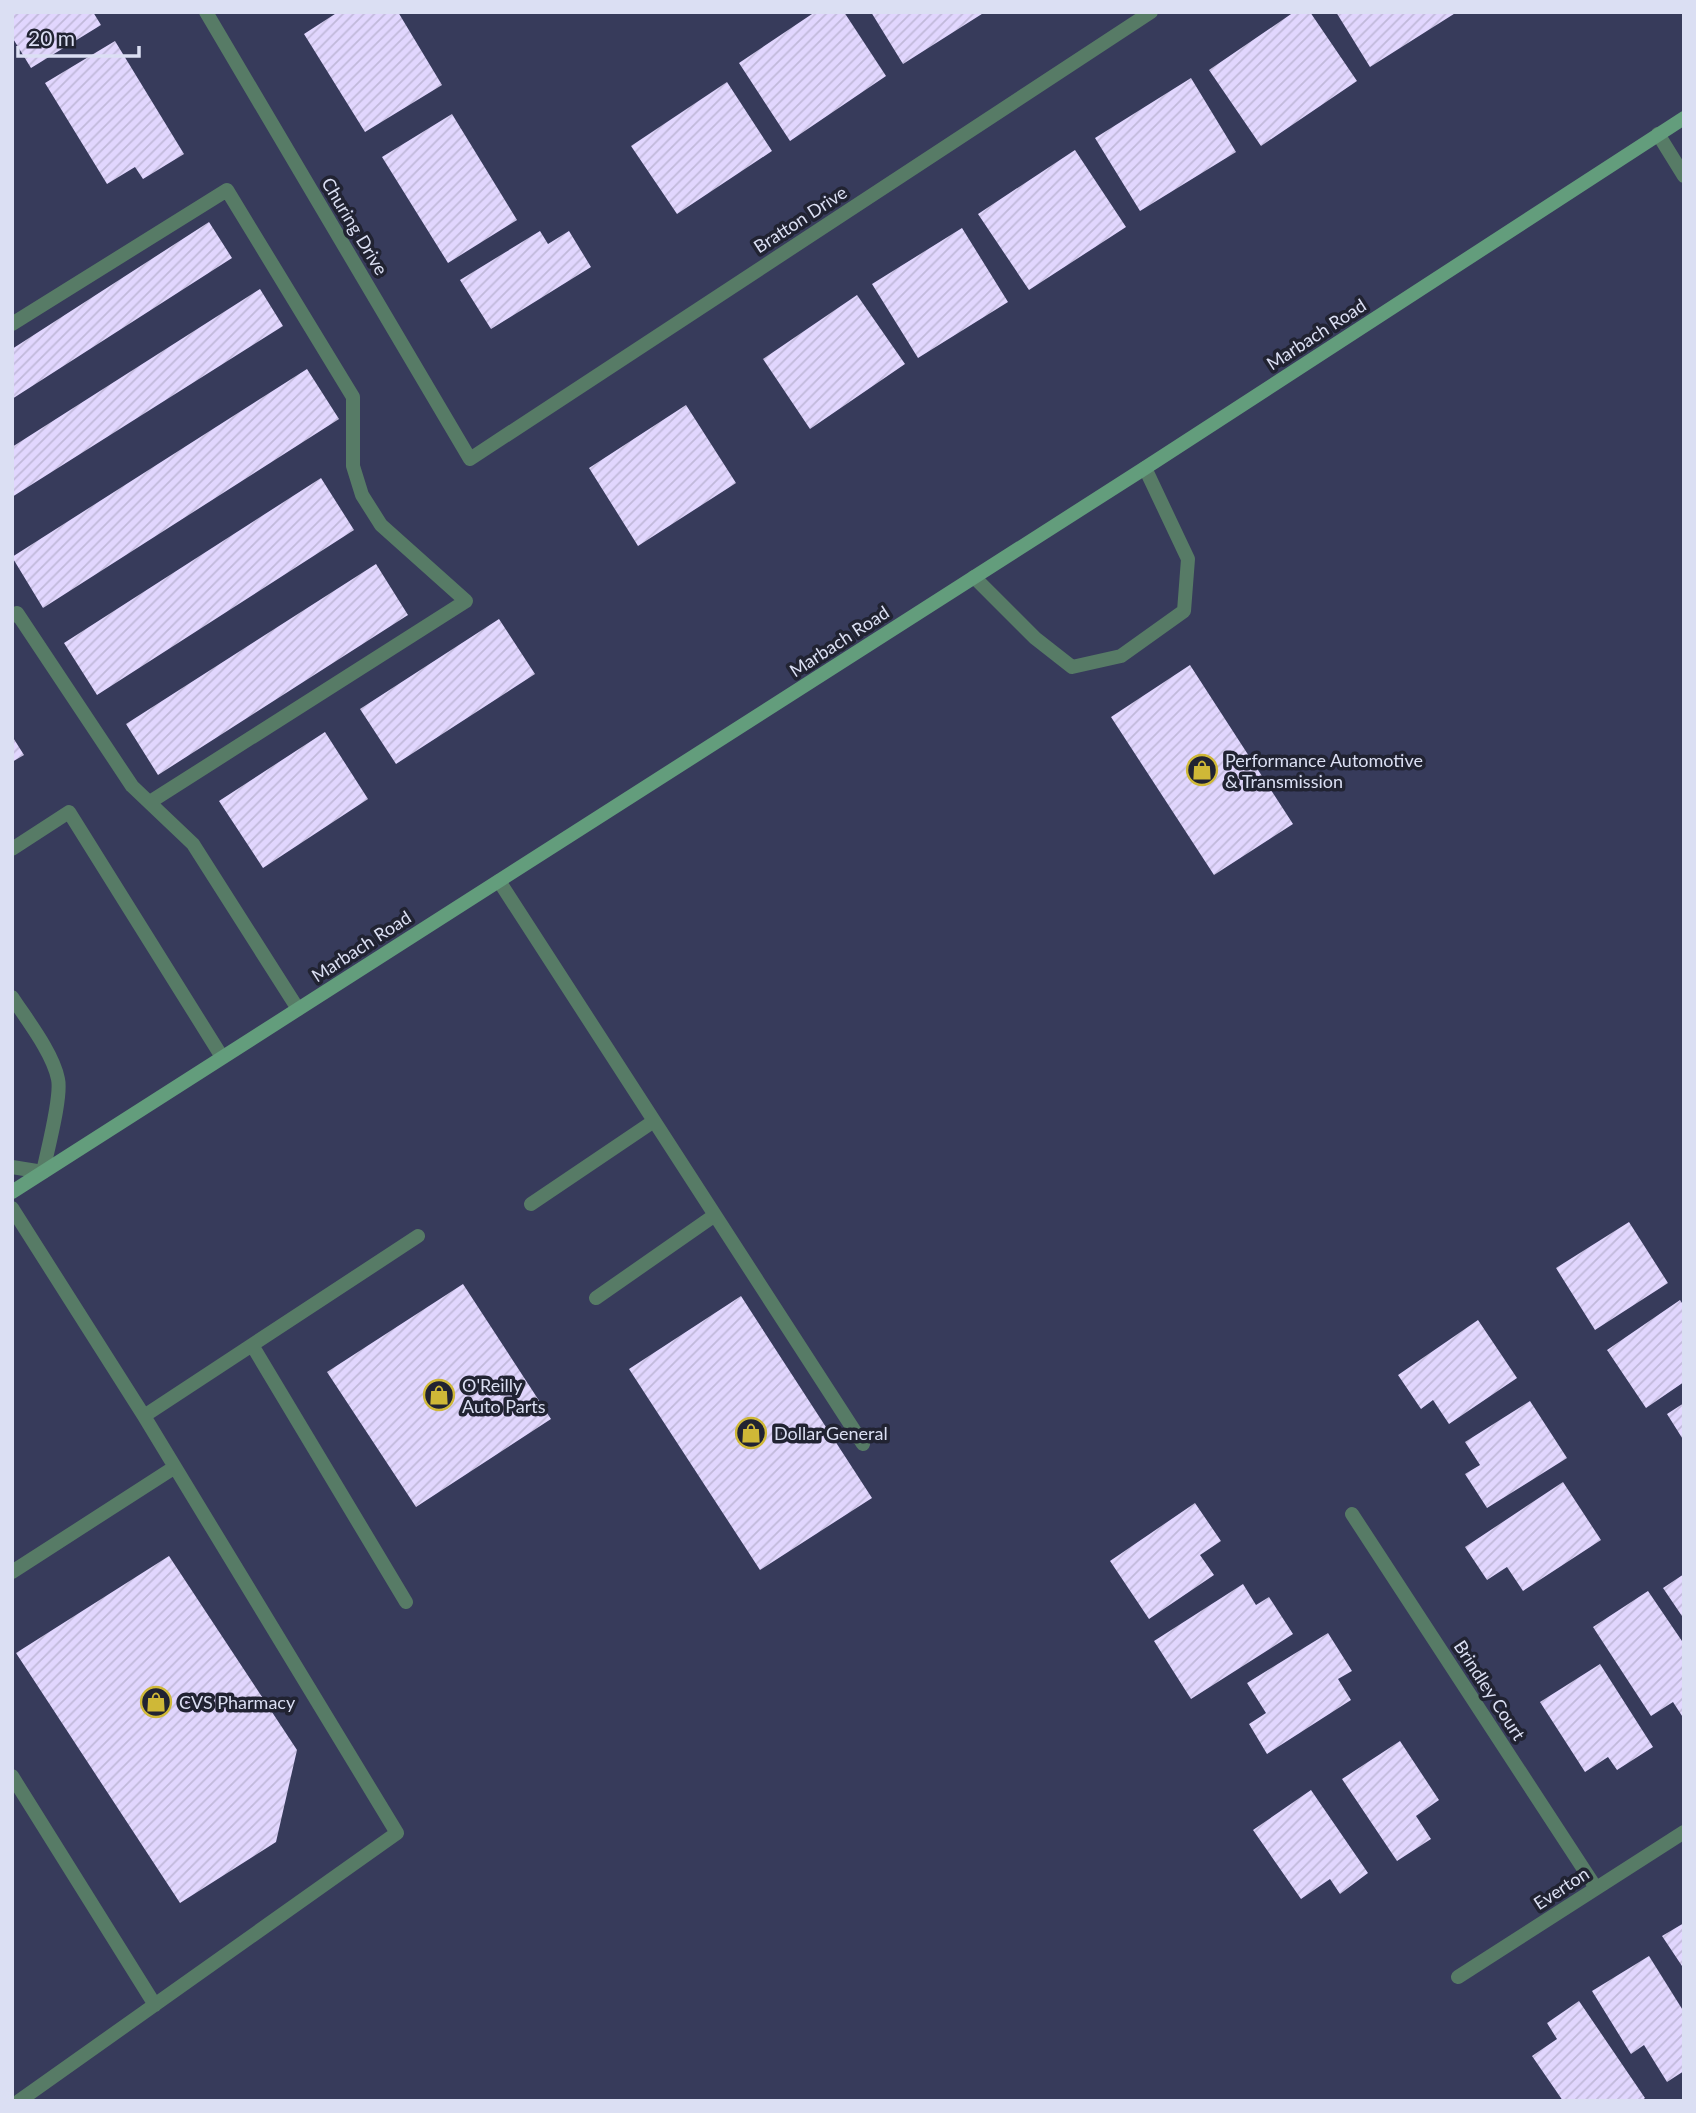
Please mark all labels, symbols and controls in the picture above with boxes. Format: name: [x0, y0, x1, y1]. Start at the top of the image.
scale bar: [18, 14, 138, 58]
text: 20 m: [28, 25, 75, 50]
street label: Churing Drive: [317, 173, 393, 279]
street label: Bratton Drive: [749, 181, 851, 257]
street label: Marbach Road: [1262, 294, 1370, 374]
street label: Marbach Road: [785, 601, 893, 681]
place label: Performance Automotive & Transmission: [1225, 749, 1423, 792]
shop icon: Performance Automotive & Transmission: [1185, 753, 1219, 787]
street label: Marbach Road: [307, 906, 415, 986]
place label: O'Reilly Auto Parts: [462, 1374, 546, 1417]
shop icon: O'Reilly Auto Parts: [422, 1378, 456, 1412]
shop icon: Dollar General: [734, 1416, 768, 1450]
place label: Dollar General: [774, 1422, 888, 1444]
street label: Brindley Court: [1450, 1636, 1531, 1744]
shop icon: CVS Pharmacy: [139, 1685, 173, 1719]
place label: CVS Pharmacy: [179, 1691, 296, 1713]
street label: Everton: [1529, 1862, 1593, 1914]

